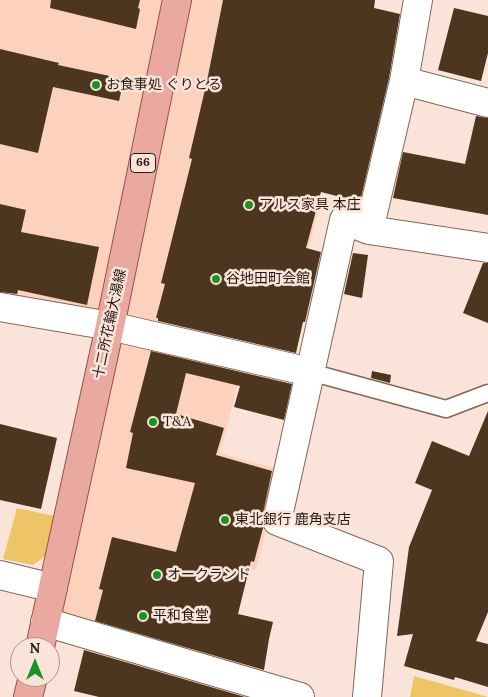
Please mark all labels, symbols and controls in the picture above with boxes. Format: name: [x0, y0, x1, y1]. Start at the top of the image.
place label: お食事処 ぐりとる: [106, 77, 222, 93]
marker: お食事処 ぐりとる: [90, 79, 102, 91]
road number: 66: [130, 154, 156, 172]
place label: アルス家具 本庄: [259, 197, 361, 213]
marker: アルス家具 本庄: [243, 199, 255, 211]
street label: 十二所花輪大湯線: [90, 267, 130, 381]
place label: 谷地田町会館: [226, 271, 310, 287]
marker: 谷地田町会館: [210, 273, 222, 285]
place label: T&A: [163, 414, 191, 430]
marker: T&A: [147, 416, 159, 428]
place label: 東北銀行 鹿角支店: [235, 512, 351, 528]
marker: 東北銀行 鹿角支店: [219, 514, 231, 526]
place label: オークランド: [167, 567, 251, 583]
marker: オークランド: [151, 569, 163, 581]
place label: 平和食堂: [153, 608, 209, 624]
marker: 平和食堂: [137, 610, 149, 622]
north arrow: [10, 637, 60, 687]
text: N: [30, 639, 40, 657]

